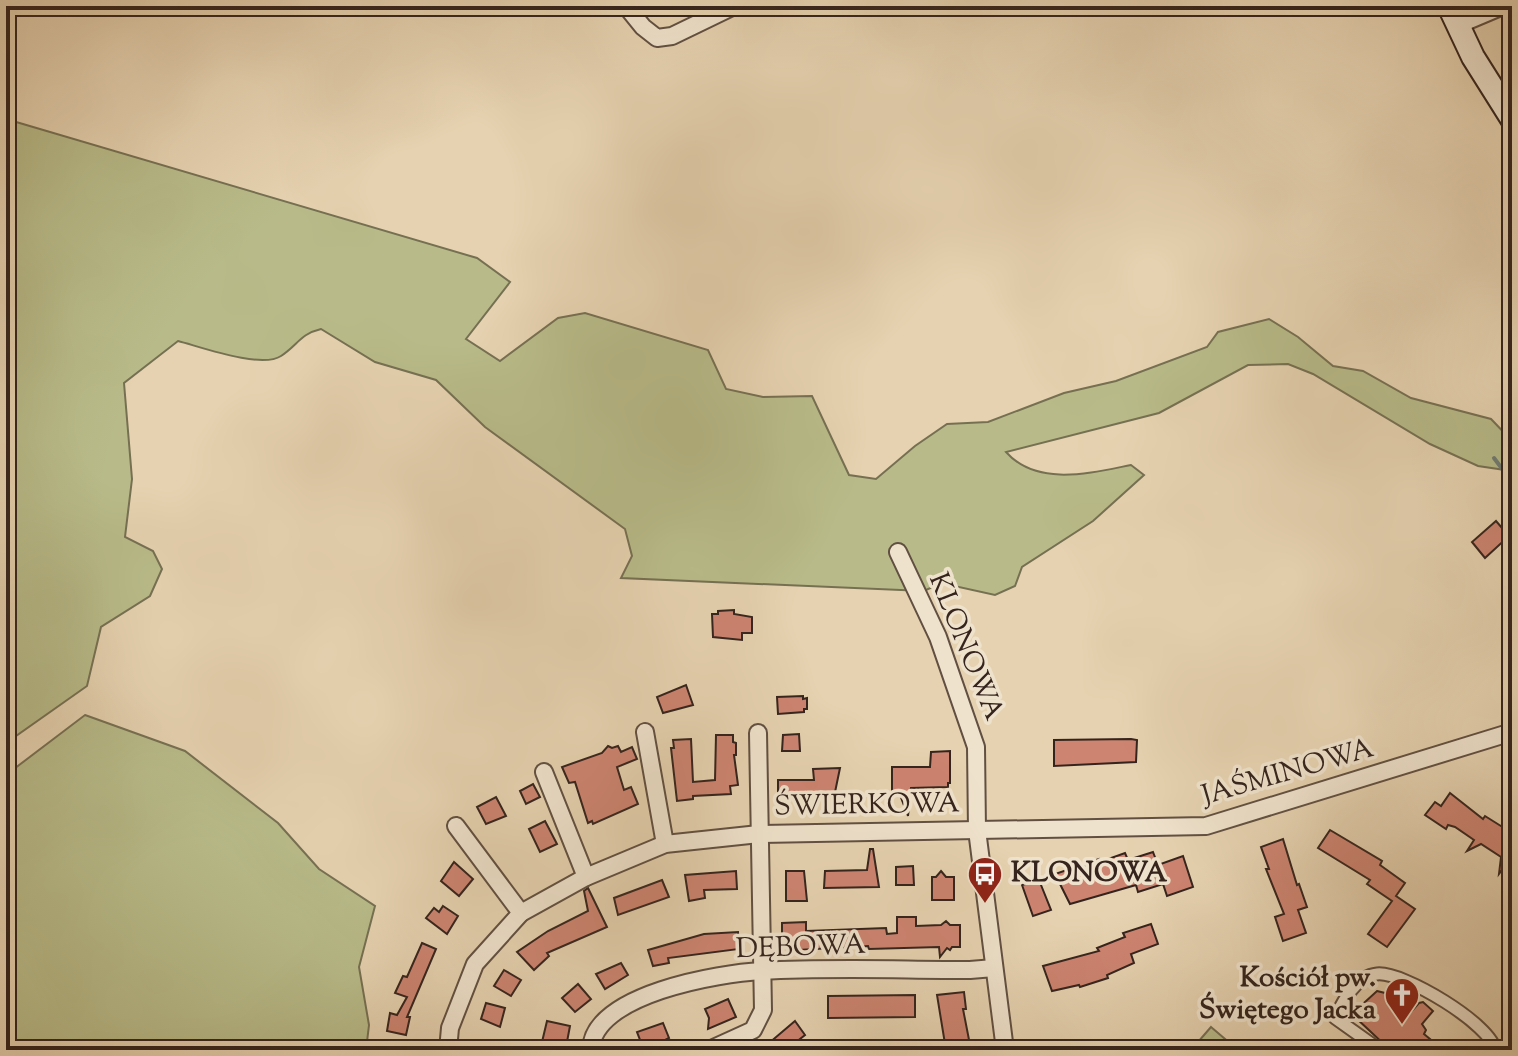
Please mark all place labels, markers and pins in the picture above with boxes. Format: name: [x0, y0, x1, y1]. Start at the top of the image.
place label: KLONOWA: [1011, 854, 1167, 894]
bus stop icon: KLONOWA: [966, 855, 1004, 905]
place label: Kościół pw. Świętego Jacka: [1199, 959, 1376, 1031]
church icon: Kościół pw. Świętego Jacka: [1383, 976, 1421, 1026]

